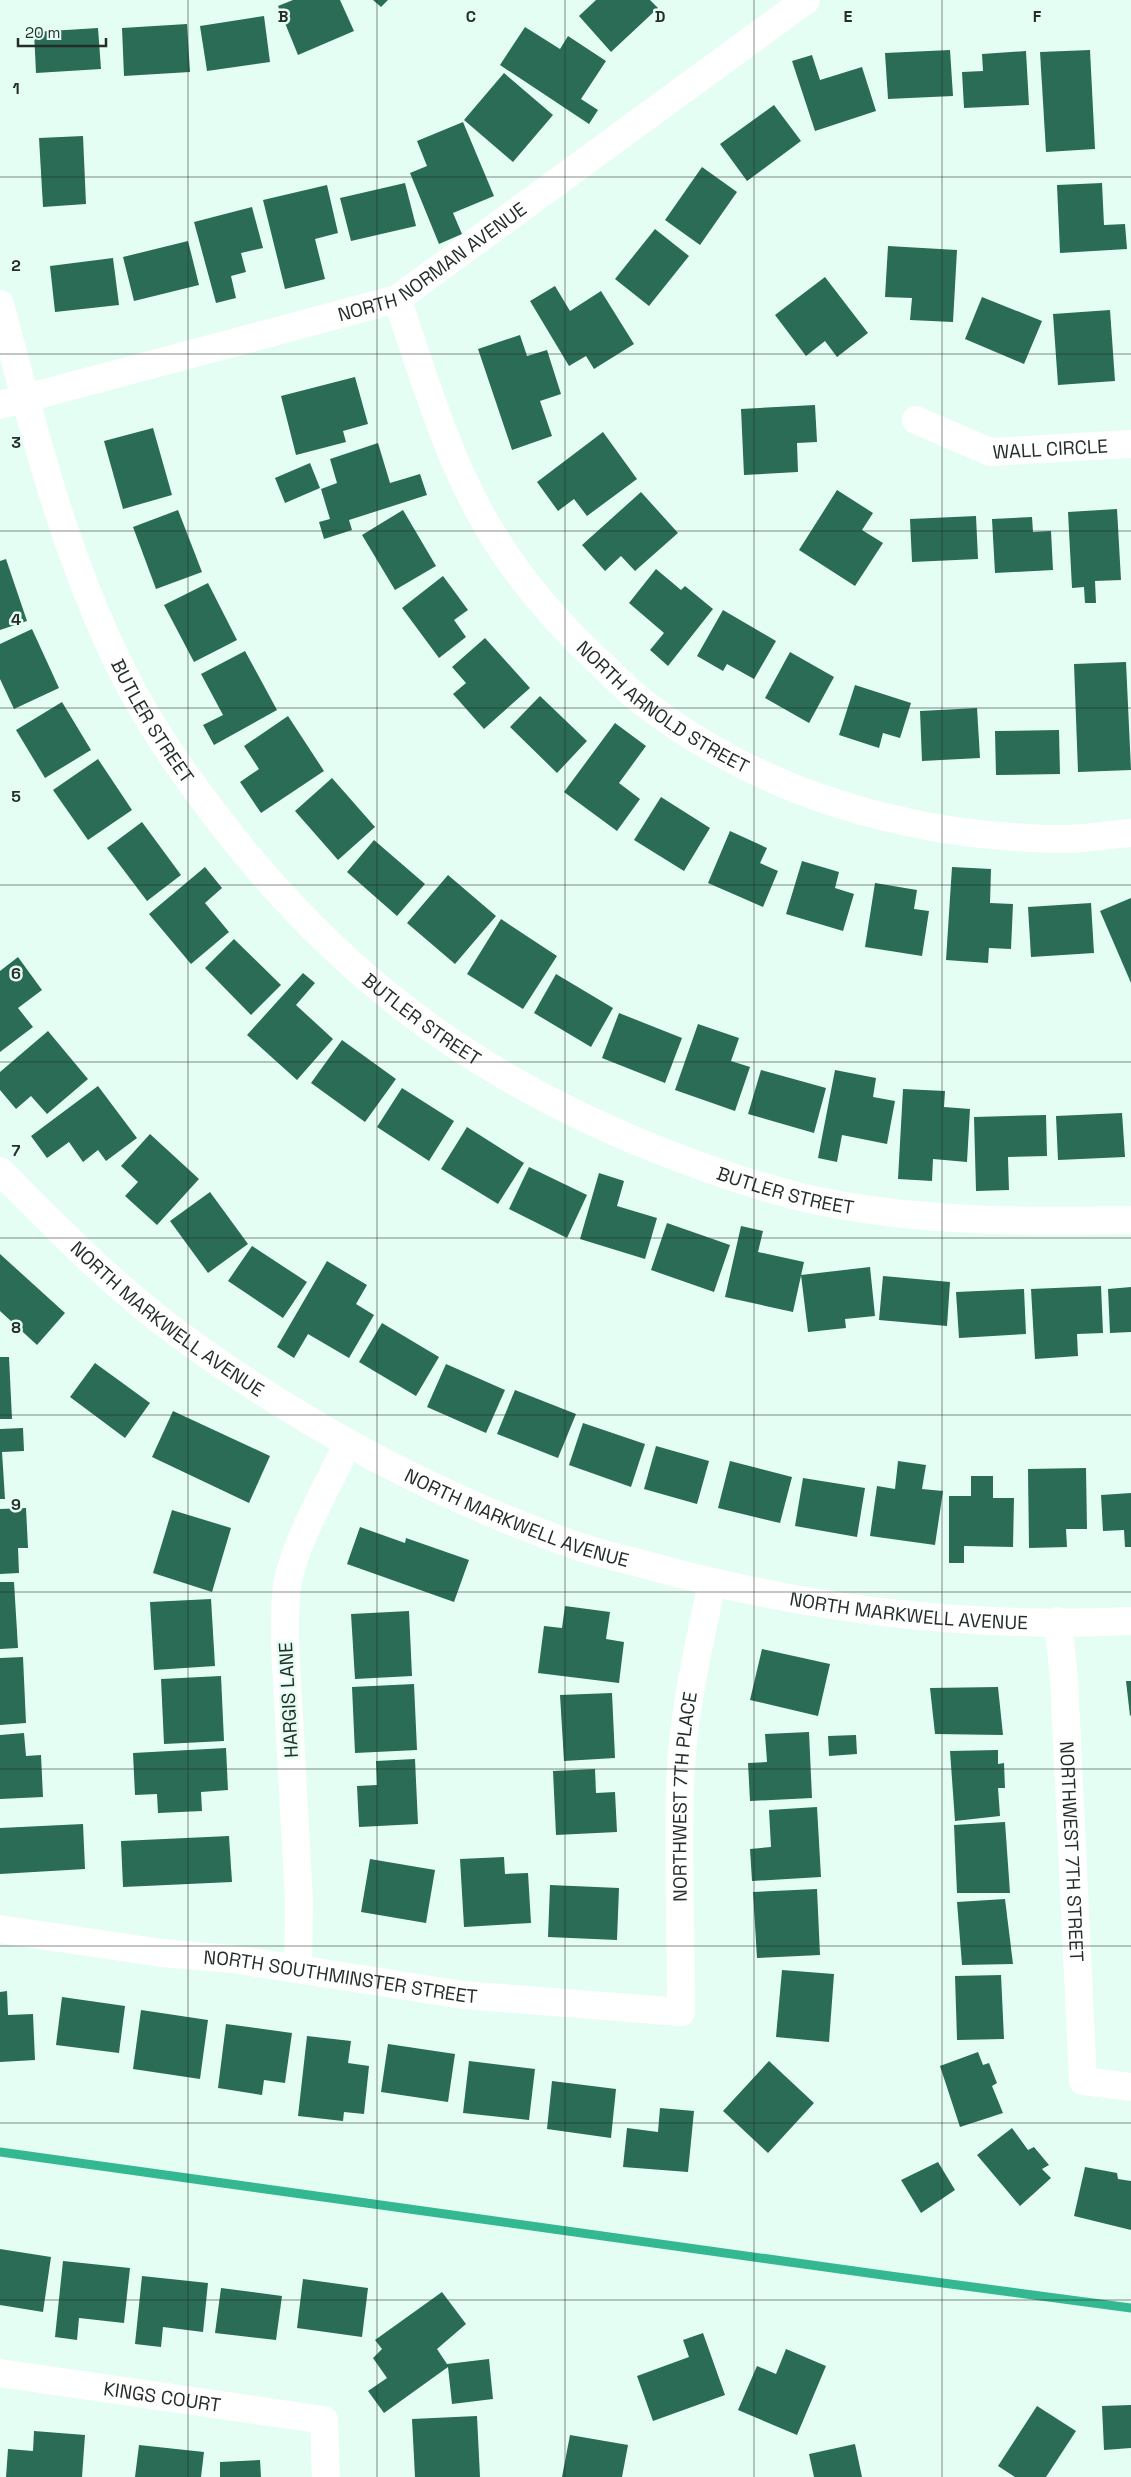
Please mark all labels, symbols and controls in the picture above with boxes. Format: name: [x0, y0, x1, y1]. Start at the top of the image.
text: B: [278, 6, 288, 27]
text: C: [466, 6, 476, 27]
text: D: [655, 6, 665, 27]
text: E: [844, 6, 853, 27]
text: F: [1033, 6, 1042, 27]
scale bar: [18, 15, 105, 47]
text: 20 m: [25, 23, 60, 42]
text: 1: [12, 78, 20, 99]
street label: NORTH NORMAN AVENUE: [335, 197, 532, 327]
text: 2: [11, 255, 21, 276]
text: 3: [11, 432, 21, 453]
street label: WALL CIRCLE: [992, 433, 1109, 465]
text: 4: [11, 609, 21, 630]
street label: NORTH ARNOLD STREET: [571, 635, 753, 779]
street label: BUTLER STREET: [105, 655, 200, 788]
text: 5: [11, 786, 21, 807]
text: 6: [11, 963, 21, 984]
street label: BUTLER STREET: [357, 968, 486, 1071]
text: 7: [12, 1140, 21, 1161]
street label: BUTLER STREET: [713, 1161, 856, 1220]
street label: NORTH MARKWELL AVENUE: [65, 1236, 269, 1403]
text: 8: [11, 1317, 21, 1338]
street label: NORTH MARKWELL AVENUE: [400, 1463, 632, 1573]
text: 9: [11, 1494, 21, 1515]
street label: NORTH MARKWELL AVENUE: [788, 1586, 1028, 1635]
street label: HARGIS LANE: [273, 1642, 304, 1758]
street label: NORTHWEST 7TH PLACE: [667, 1690, 703, 1902]
street label: NORTHWEST 7TH STREET: [1054, 1741, 1089, 1962]
street label: NORTH SOUTHMINSTER STREET: [203, 1945, 478, 2009]
street label: KINGS COURT: [102, 2376, 223, 2418]

